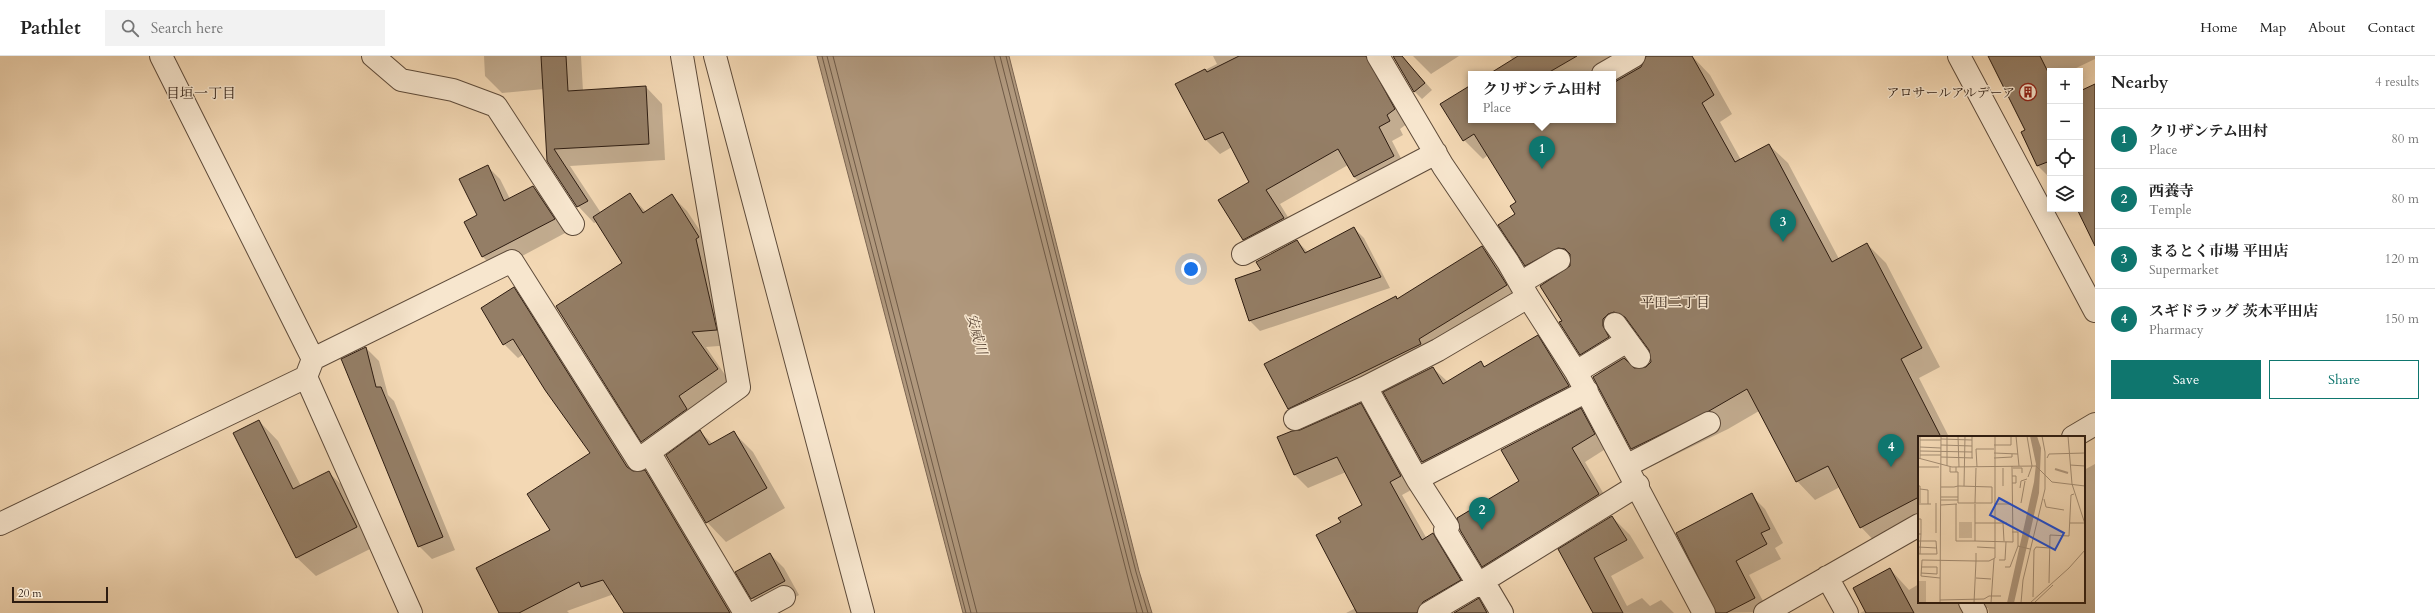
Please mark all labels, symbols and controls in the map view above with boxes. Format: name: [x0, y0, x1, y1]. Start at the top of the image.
search box: [105, 10, 385, 46]
text: Pathlet: [20, 15, 81, 41]
icon: search: [119, 17, 141, 39]
text: Search here: [151, 18, 223, 38]
text: Home: [2200, 18, 2238, 37]
text: Map: [2260, 18, 2286, 37]
text: About: [2308, 18, 2345, 37]
text: Contact: [2367, 18, 2415, 37]
map controls: [2047, 68, 2083, 212]
button: +: [2047, 68, 2083, 104]
popup: [1468, 71, 1616, 123]
text: Nearby: [2111, 71, 2168, 94]
text: 4 results: [2375, 73, 2419, 91]
text: クリザンテム田村: [1483, 79, 1601, 99]
building icon: アロサールアルデーア: [2018, 82, 2038, 102]
district label: 目垣一丁目: [166, 84, 236, 103]
place label: アロサールアルデーア: [1886, 84, 2015, 102]
text: Place: [1483, 99, 1511, 117]
button: −: [2047, 104, 2083, 140]
text: クリザンテム田村: [2149, 121, 2268, 141]
text: 1: [2121, 130, 2127, 148]
text: 80 m: [2391, 130, 2419, 148]
pin: 1: [1529, 136, 1555, 169]
button: locate: [2047, 140, 2083, 176]
text: Place: [2149, 141, 2177, 159]
button: layers: [2047, 176, 2083, 212]
text: 西養寺: [2149, 181, 2194, 201]
text: 2: [2121, 190, 2127, 208]
text: 80 m: [2391, 190, 2419, 208]
text: Temple: [2149, 201, 2192, 219]
pin: 3: [1770, 209, 1796, 242]
text: まるとく市場 平田店: [2149, 241, 2288, 261]
text: 3: [2121, 250, 2127, 268]
text: 120 m: [2385, 250, 2419, 268]
your location: [1181, 259, 1201, 279]
text: Supermarket: [2149, 261, 2219, 279]
district label: 平田二丁目: [1640, 293, 1710, 312]
text: スギドラッグ 茨木平田店: [2149, 301, 2318, 321]
text: 4: [2121, 310, 2127, 328]
text: 150 m: [2385, 310, 2419, 328]
water label: 安威川: [962, 311, 992, 359]
text: Pharmacy: [2149, 321, 2204, 339]
button: Save: [2111, 360, 2261, 399]
button: Share: [2269, 360, 2419, 399]
pin: 4: [1878, 434, 1904, 467]
inset map: [1918, 436, 2085, 603]
pin: 2: [1469, 497, 1495, 530]
scale bar: [12, 585, 108, 604]
text: 20 m: [18, 586, 42, 601]

